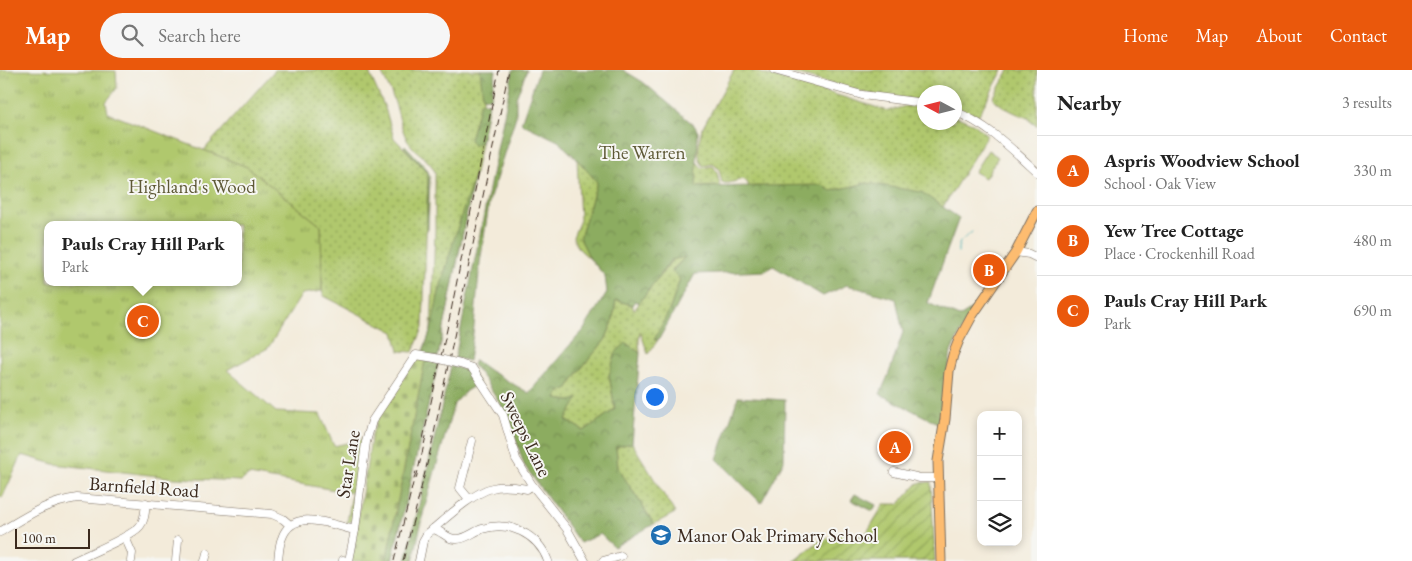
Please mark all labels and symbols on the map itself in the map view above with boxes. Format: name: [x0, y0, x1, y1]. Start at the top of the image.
north arrow: [917, 85, 962, 130]
park label: The Warren: [599, 140, 685, 165]
park label: Highland's Wood: [128, 174, 256, 199]
pin: B: [973, 251, 1005, 289]
pin: C: [127, 302, 159, 340]
your location: [642, 384, 668, 410]
street label: Sweeps Lane: [495, 387, 557, 481]
street label: Star Lane: [330, 428, 366, 500]
pin: A: [879, 428, 911, 466]
street label: Barnfield Road: [88, 471, 200, 503]
school or university icon: Manor Oak Primary School: [649, 523, 673, 547]
place label: Manor Oak Primary School: [677, 523, 878, 548]
scale bar: [15, 526, 90, 549]

